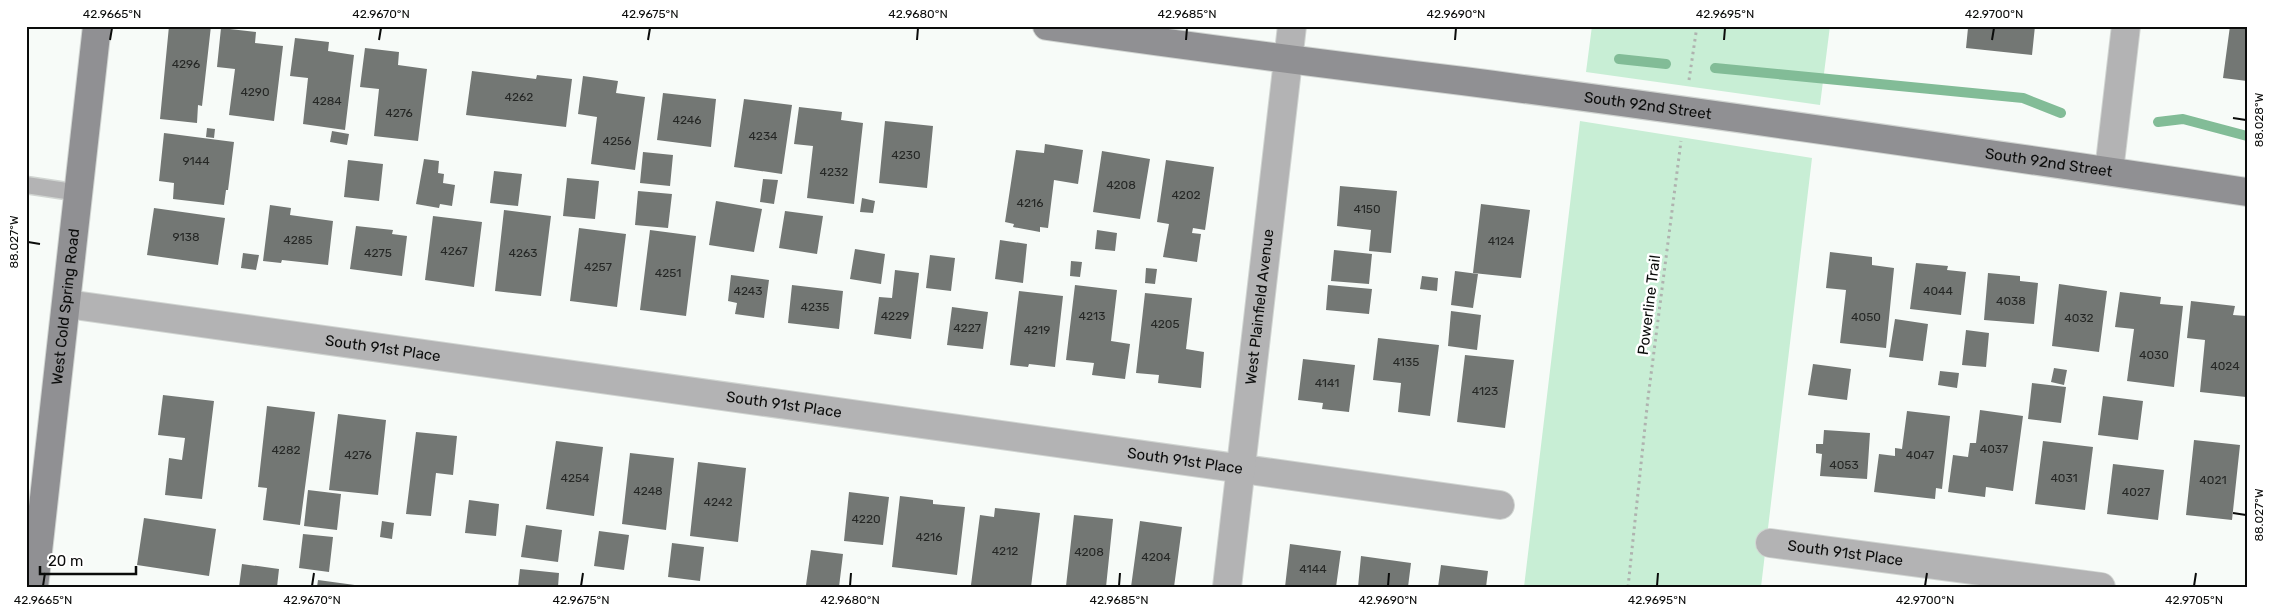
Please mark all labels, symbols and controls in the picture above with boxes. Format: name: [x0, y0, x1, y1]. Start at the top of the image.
text: 42.9665°N: [83, 7, 141, 21]
text: 42.9670°N: [352, 7, 410, 21]
text: 42.9675°N: [621, 7, 679, 21]
text: 42.9680°N: [888, 7, 948, 21]
text: 42.9685°N: [1158, 7, 1216, 21]
text: 42.9690°N: [1427, 7, 1485, 21]
text: 42.9695°N: [1696, 7, 1754, 21]
text: 42.9700°N: [1965, 7, 2023, 21]
house number: 4296: [172, 57, 200, 71]
house number: 4290: [240, 85, 270, 99]
street label: South 92nd Street: [1583, 88, 1713, 123]
house number: 4262: [505, 90, 533, 104]
text: 88.028°W: [2252, 92, 2266, 147]
house number: 4284: [312, 94, 342, 108]
house number: 4276: [385, 106, 413, 120]
house number: 4246: [672, 113, 702, 127]
house number: 4234: [748, 129, 778, 143]
house number: 4256: [603, 134, 631, 148]
street label: South 92nd Street: [1984, 144, 2114, 181]
house number: 4230: [891, 148, 921, 162]
house number: 9144: [182, 154, 210, 168]
house number: 4232: [820, 165, 848, 179]
house number: 4208: [1106, 178, 1136, 192]
house number: 4202: [1171, 188, 1201, 202]
house number: 4216: [1017, 196, 1043, 210]
house number: 4150: [1353, 202, 1381, 216]
text: 88.027°W: [7, 215, 21, 269]
street label: West Cold Spring Road: [48, 228, 83, 386]
street label: West Plainfield Avenue: [1242, 228, 1277, 386]
house number: 9138: [172, 230, 200, 244]
house number: 4285: [283, 233, 313, 247]
house number: 4124: [1488, 234, 1515, 248]
house number: 4267: [440, 244, 468, 258]
house number: 4275: [364, 246, 392, 260]
house number: 4263: [509, 246, 537, 260]
street label: Powerline Trail: [1634, 254, 1664, 356]
house number: 4257: [584, 260, 612, 274]
house number: 4251: [655, 266, 681, 280]
house number: 4243: [733, 284, 763, 298]
house number: 4044: [1923, 284, 1954, 298]
house number: 4038: [1996, 294, 2026, 308]
house number: 4235: [801, 300, 829, 314]
house number: 4229: [881, 309, 909, 323]
house number: 4213: [1079, 309, 1105, 323]
house number: 4050: [1851, 310, 1881, 324]
house number: 4032: [2064, 311, 2094, 325]
house number: 4205: [1150, 317, 1180, 331]
house number: 4227: [953, 321, 981, 335]
house number: 4219: [1024, 323, 1050, 337]
street label: South 91st Place: [324, 331, 442, 365]
house number: 4030: [2139, 348, 2169, 362]
house number: 4135: [1393, 355, 1419, 369]
house number: 4024: [2210, 359, 2240, 373]
house number: 4141: [1315, 376, 1339, 390]
house number: 4123: [1472, 384, 1498, 398]
street label: South 91st Place: [725, 388, 843, 422]
house number: 4037: [1980, 442, 2008, 456]
house number: 4282: [271, 443, 301, 457]
street label: South 91st Place: [1126, 444, 1244, 478]
house number: 4276: [344, 448, 372, 462]
house number: 4047: [1906, 448, 1934, 462]
house number: 4053: [1829, 458, 1859, 472]
house number: 4254: [560, 471, 590, 485]
house number: 4031: [2050, 471, 2078, 485]
house number: 4021: [2199, 473, 2227, 487]
house number: 4248: [633, 484, 663, 498]
house number: 4027: [2122, 485, 2150, 499]
text: 88.027°W: [2252, 488, 2266, 542]
house number: 4242: [704, 495, 732, 509]
house number: 4220: [851, 512, 881, 526]
house number: 4216: [916, 530, 942, 544]
street label: South 91st Place: [1786, 536, 1904, 570]
scale bar: [40, 543, 136, 575]
house number: 4212: [992, 544, 1018, 558]
house number: 4208: [1074, 545, 1104, 559]
house number: 4204: [1141, 550, 1171, 564]
text: 20 m: [48, 552, 83, 570]
house number: 4144: [1299, 562, 1327, 576]
text: 42.9665°N: [14, 593, 72, 607]
text: 42.9670°N: [283, 593, 341, 607]
text: 42.9675°N: [552, 593, 610, 607]
text: 42.9680°N: [820, 593, 880, 607]
text: 42.9685°N: [1090, 593, 1148, 607]
text: 42.9690°N: [1359, 593, 1417, 607]
text: 42.9695°N: [1628, 593, 1686, 607]
text: 42.9700°N: [1896, 593, 1954, 607]
text: 42.9705°N: [2165, 593, 2223, 607]

